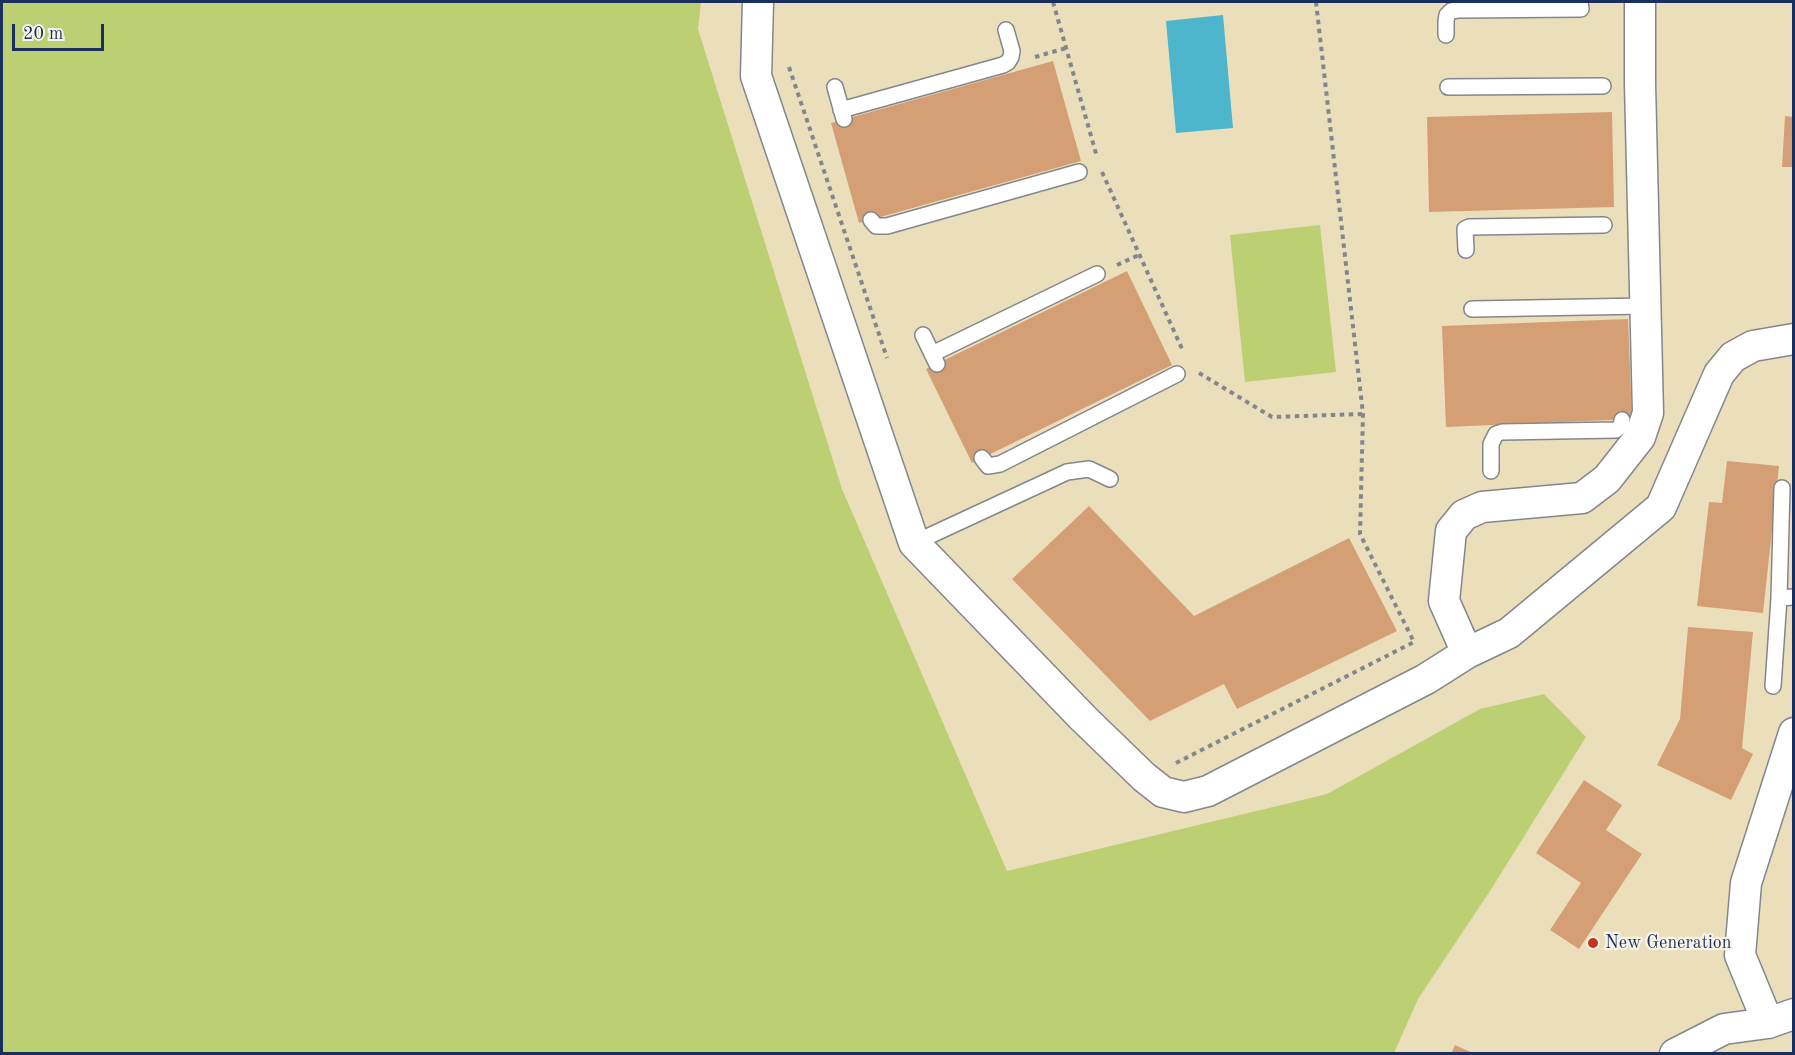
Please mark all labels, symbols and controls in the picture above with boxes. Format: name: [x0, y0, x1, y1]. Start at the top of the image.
scale bar: [15, 12, 106, 50]
text: 20 m: [23, 25, 63, 43]
place label: New Generation: [1605, 932, 1731, 954]
marker: New Generation: [1586, 936, 1600, 950]

